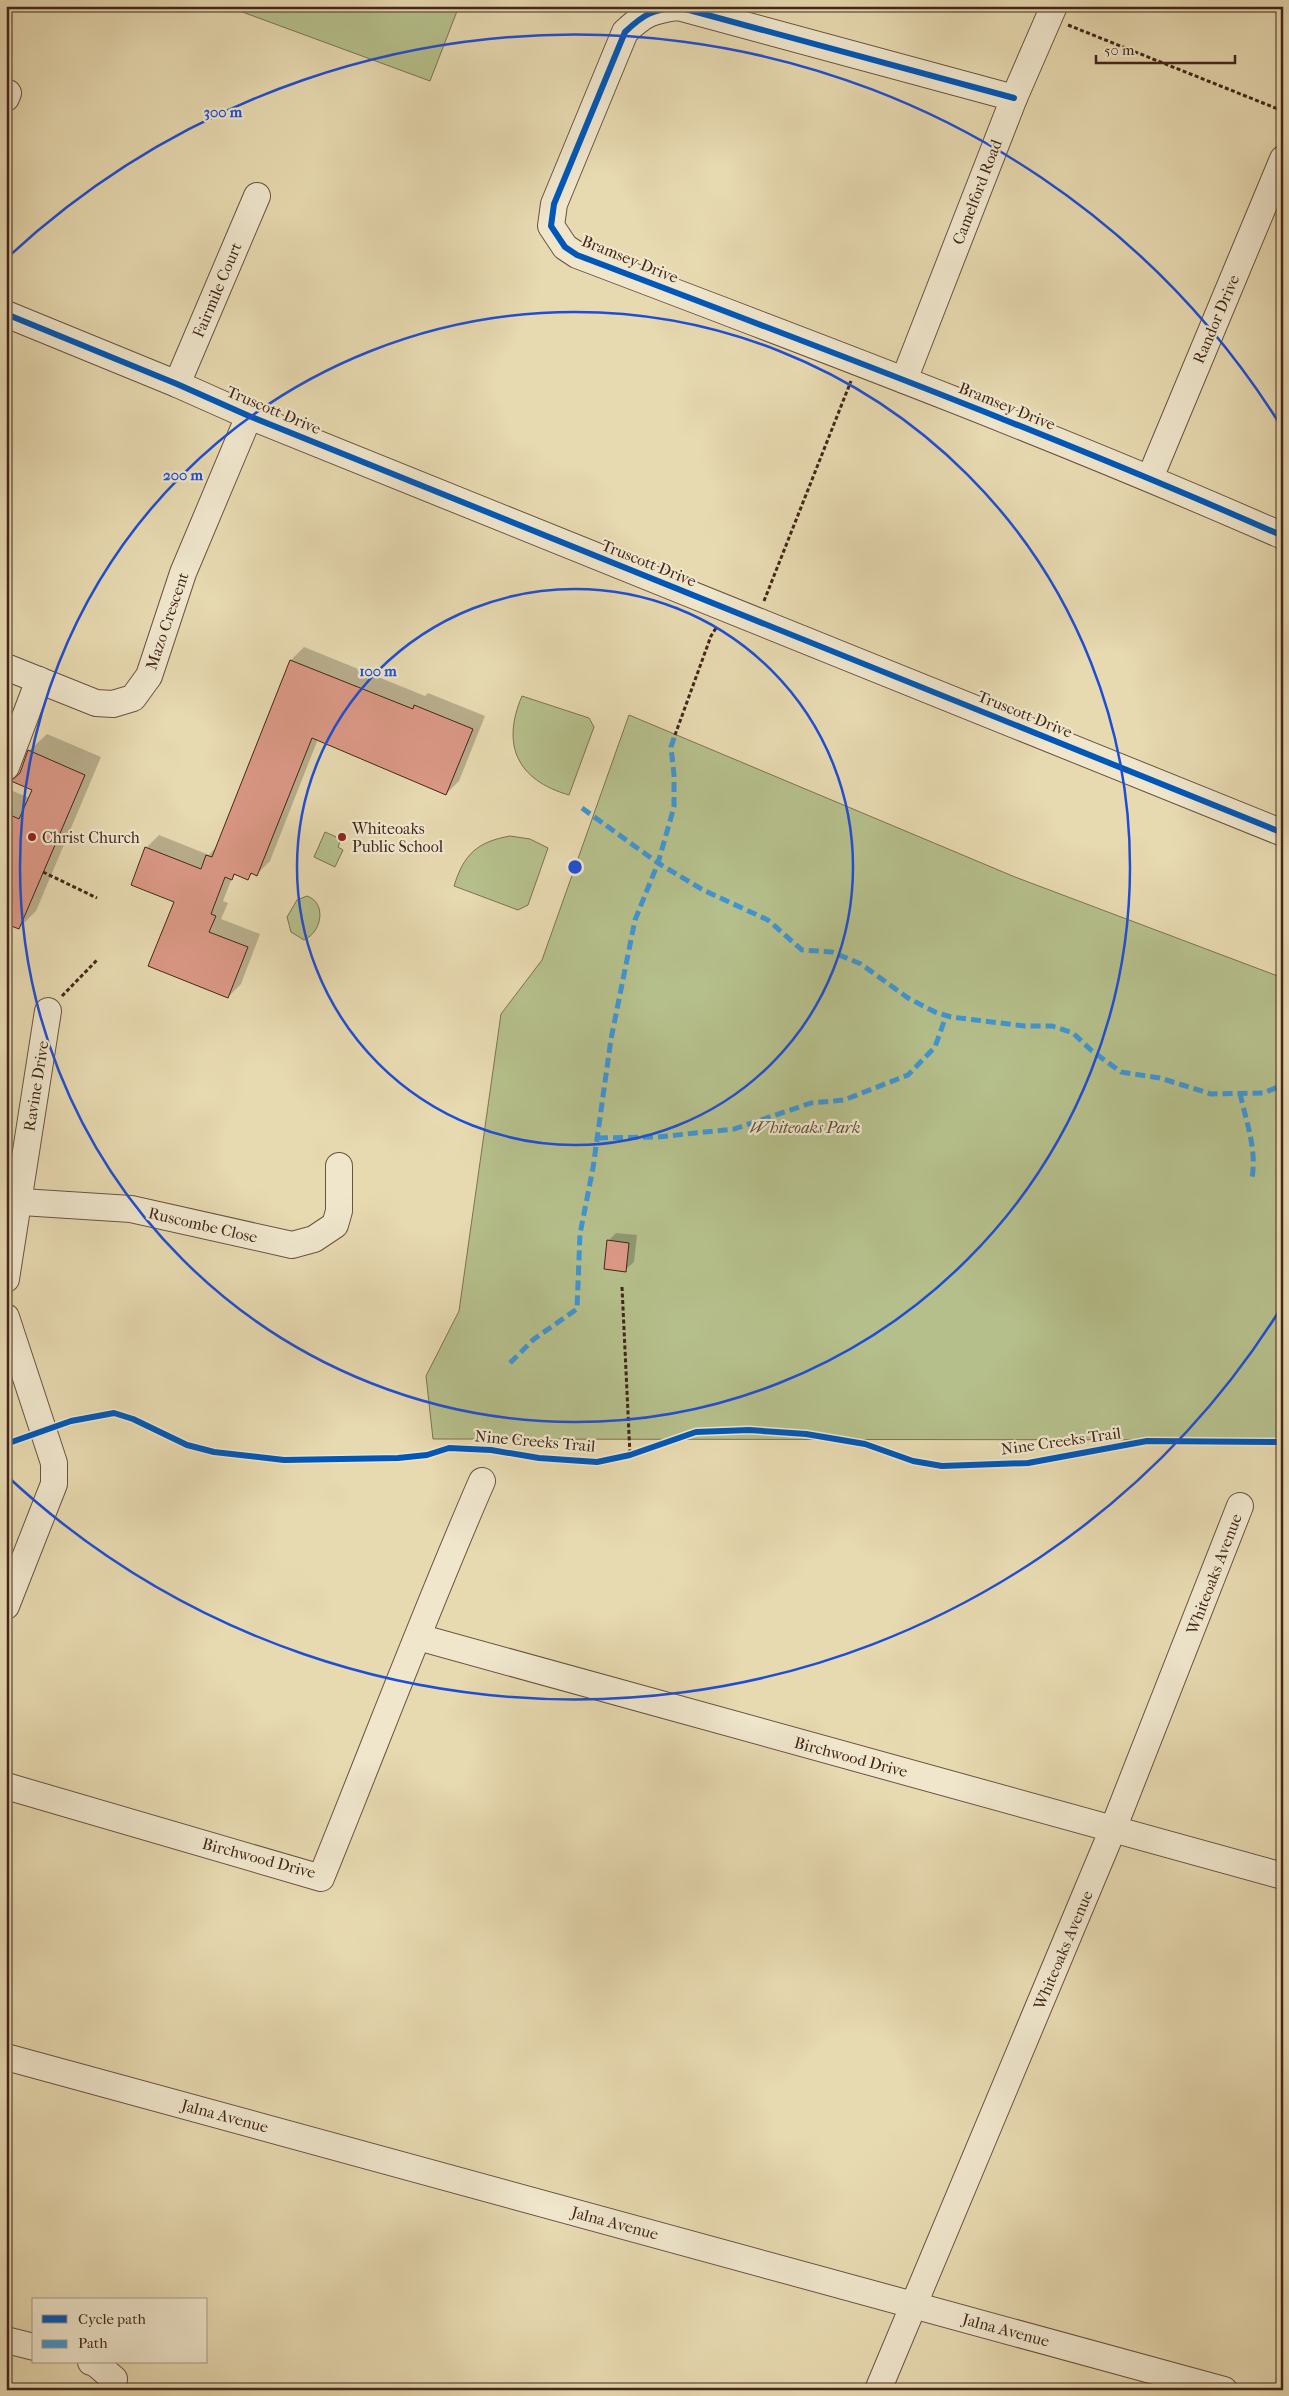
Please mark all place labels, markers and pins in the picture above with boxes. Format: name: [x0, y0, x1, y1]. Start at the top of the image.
place label: Whiteoaks Public School: [351, 819, 444, 856]
place label: Christ Church: [42, 828, 140, 847]
marker: Christ Church: [26, 831, 38, 843]
marker: Whiteoaks Public School: [336, 831, 348, 843]
centre of rings: [566, 858, 584, 876]

